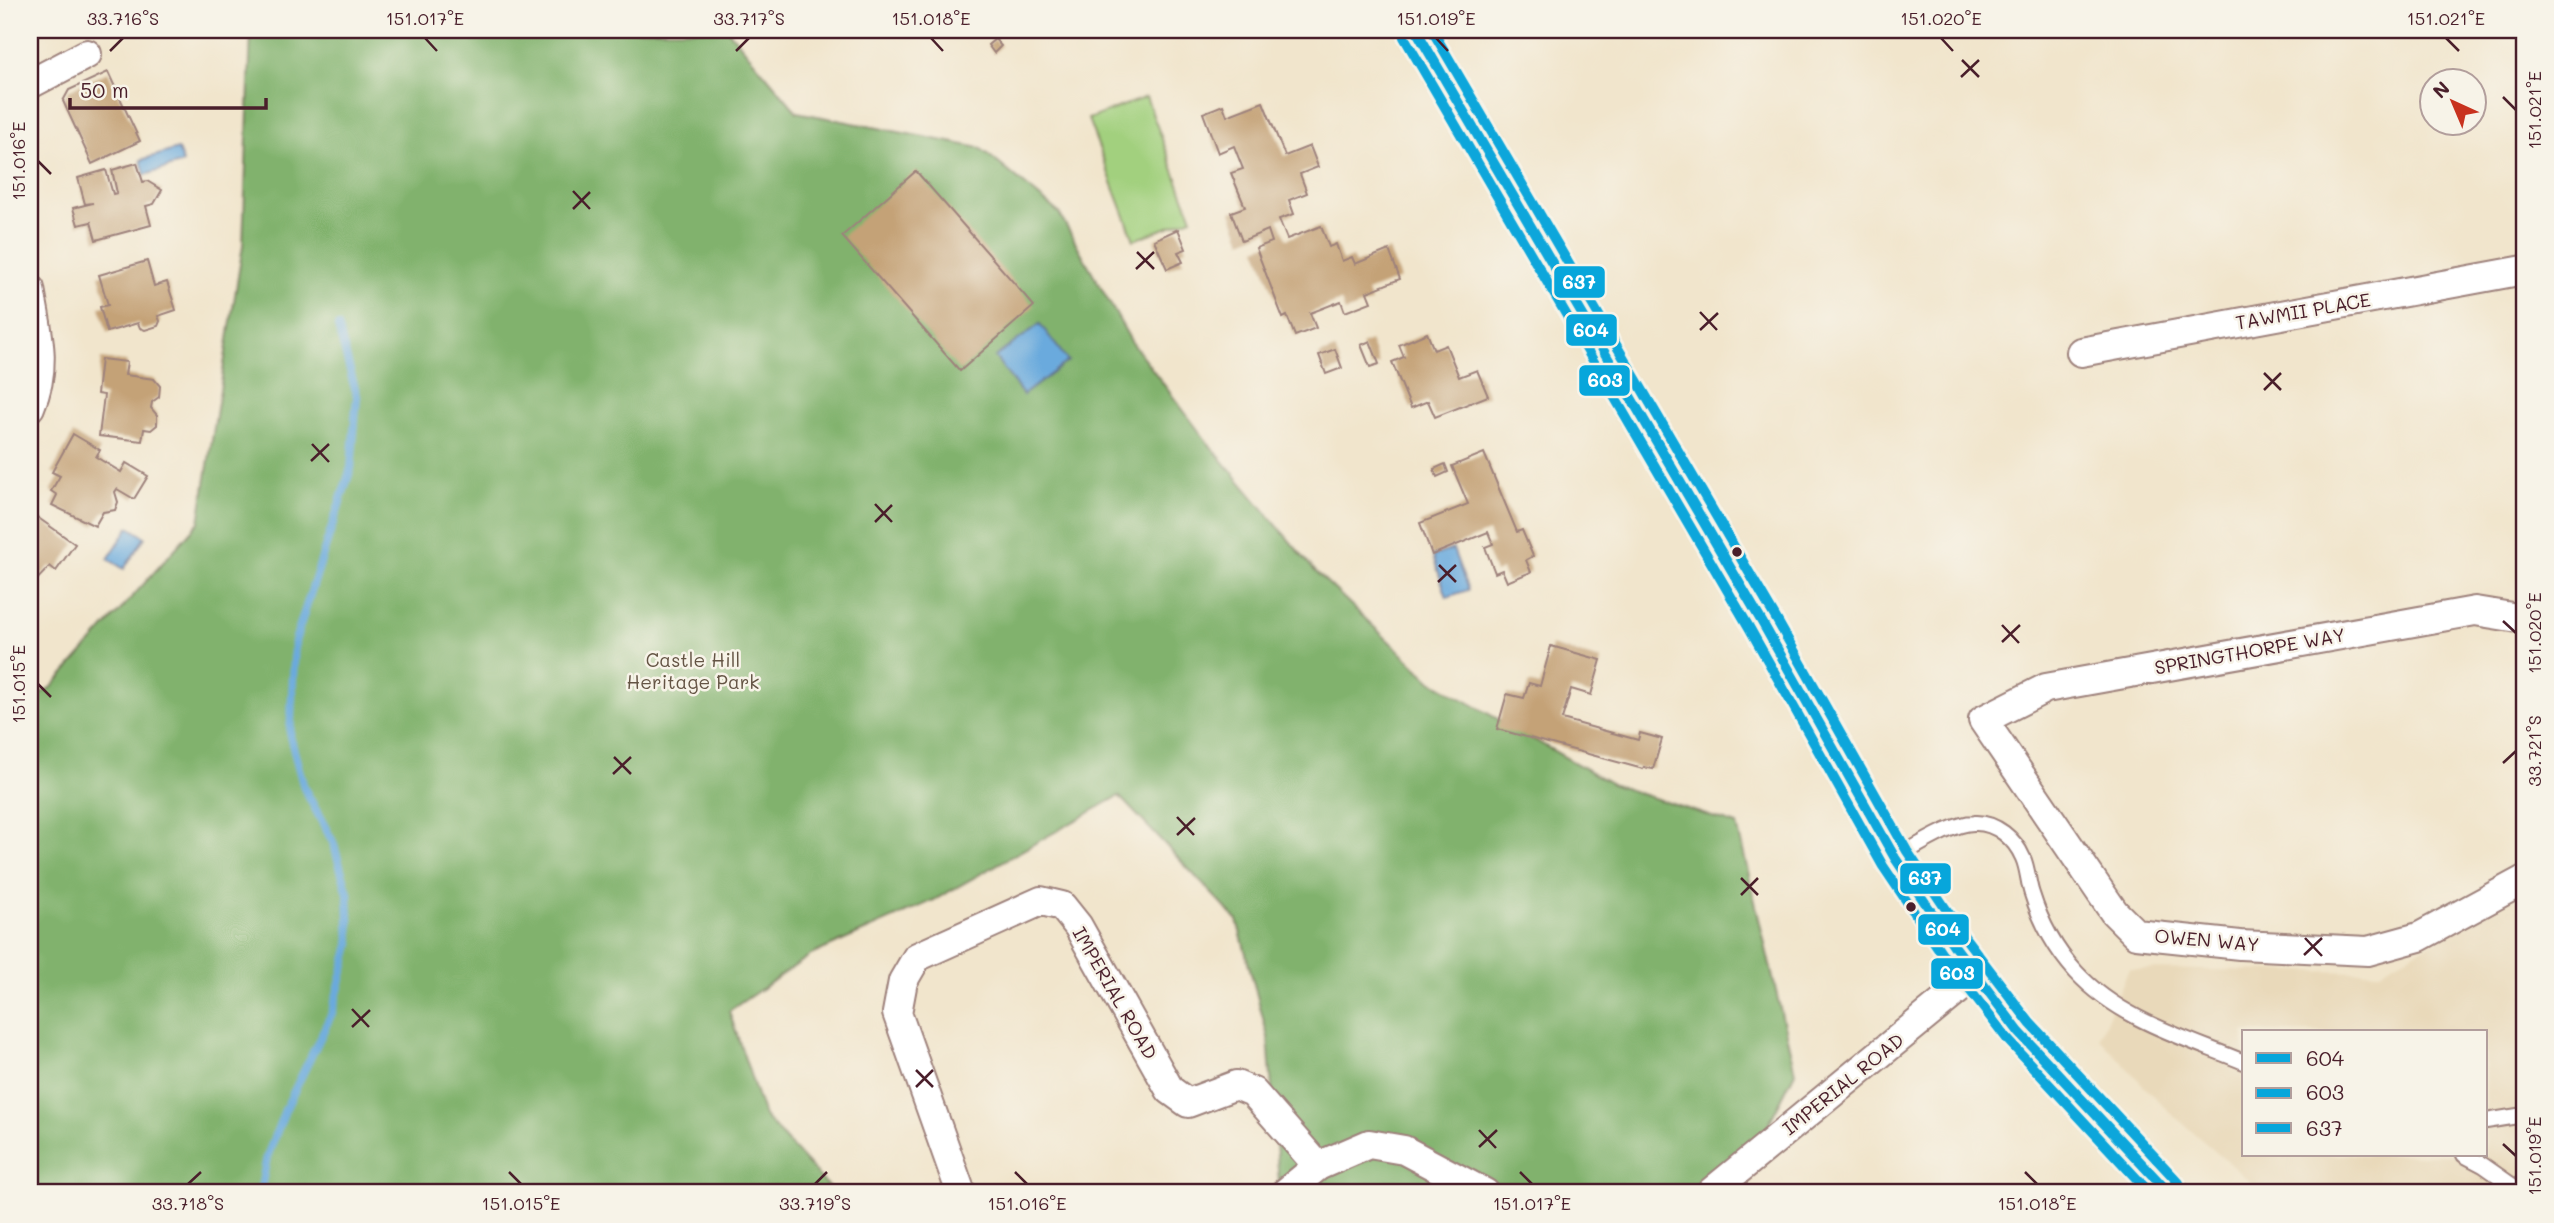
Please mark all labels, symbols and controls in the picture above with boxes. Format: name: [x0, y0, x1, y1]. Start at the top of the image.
text: 33.716°S: [87, 6, 159, 30]
text: 151.017°E: [386, 6, 464, 30]
text: 33.717°S: [713, 6, 785, 30]
text: 151.018°E: [891, 6, 971, 30]
text: 151.019°E: [1397, 6, 1475, 30]
text: 151.020°E: [1900, 6, 1982, 30]
text: 151.021°E: [2407, 6, 2485, 30]
scale bar: [70, 66, 266, 110]
north arrow: [2418, 66, 2488, 136]
text: 151.021°E: [2522, 71, 2546, 149]
text: N: [2427, 75, 2455, 103]
text: 50 m: [80, 76, 129, 103]
text: 151.016°E: [6, 121, 30, 201]
line badge: 637: [1553, 265, 1606, 299]
text: 637: [1562, 269, 1596, 294]
street label: TAWMII PLACE: [2234, 286, 2372, 335]
line badge: 604: [1565, 313, 1618, 347]
text: 604: [1573, 317, 1609, 342]
line badge: 603: [1578, 364, 1631, 397]
text: 603: [1587, 367, 1623, 392]
unlabelled marker: [1730, 545, 1744, 559]
text: 151.020°E: [2522, 592, 2546, 674]
street label: SPRINGTHORPE WAY: [2153, 621, 2347, 680]
text: 151.015°E: [6, 645, 30, 723]
park label: Castle Hill Heritage Park: [627, 647, 759, 694]
text: 33.721°S: [2522, 715, 2546, 787]
line badge: 637: [1899, 862, 1952, 895]
text: 637: [1908, 865, 1942, 890]
unlabelled marker: [1904, 900, 1918, 914]
line badge: 604: [1917, 913, 1970, 946]
text: 604: [1925, 916, 1961, 941]
street label: IMPERIAL ROAD: [1067, 922, 1164, 1064]
street label: OWEN WAY: [2154, 922, 2260, 957]
line badge: 603: [1930, 957, 1984, 990]
text: 603: [1939, 960, 1975, 985]
street label: IMPERIAL ROAD: [1777, 1027, 1908, 1140]
legend: [2242, 1030, 2488, 1156]
text: 604: [2306, 1044, 2345, 1071]
text: 603: [2306, 1078, 2344, 1105]
text: 637: [2306, 1114, 2343, 1141]
text: 151.019°E: [2522, 1117, 2546, 1195]
text: 33.718°S: [152, 1191, 224, 1215]
text: 151.015°E: [482, 1191, 560, 1215]
text: 33.719°S: [779, 1191, 851, 1215]
text: 151.016°E: [987, 1191, 1067, 1215]
text: 151.017°E: [1493, 1191, 1571, 1215]
text: 151.018°E: [1997, 1191, 2077, 1215]

